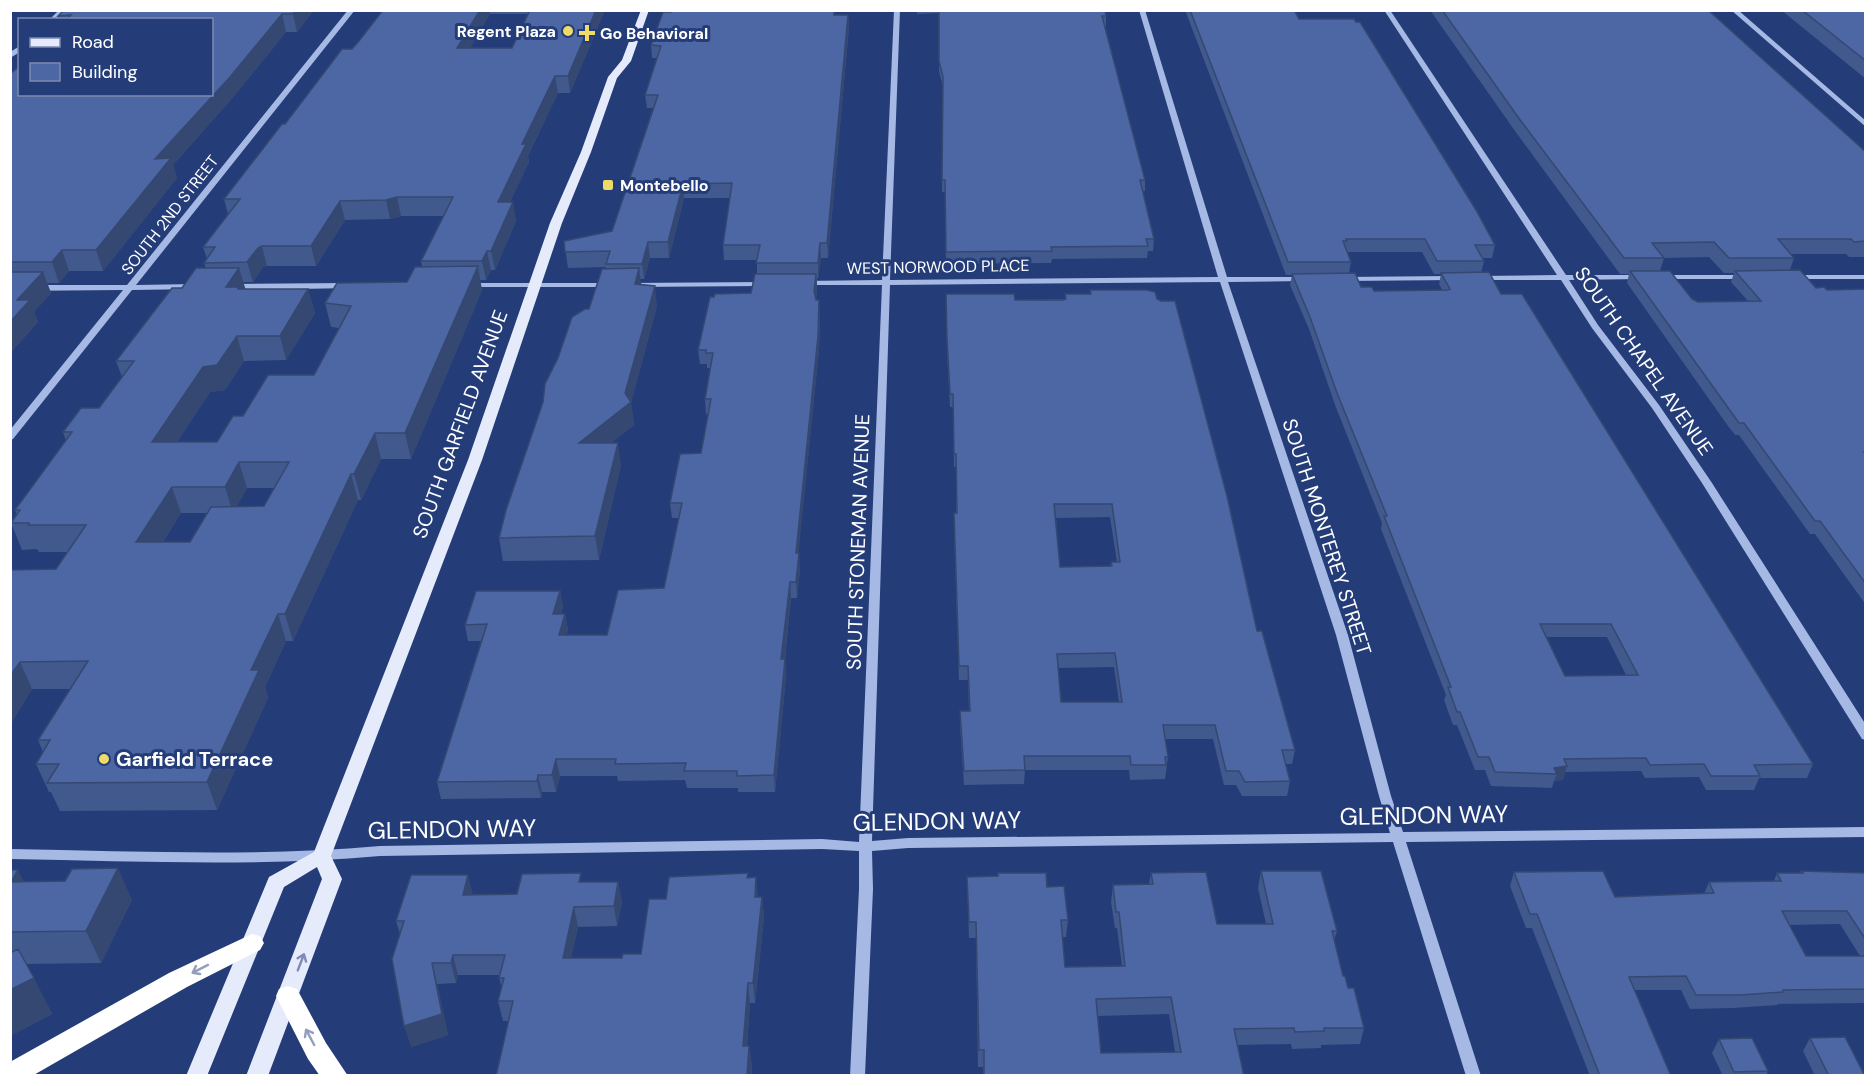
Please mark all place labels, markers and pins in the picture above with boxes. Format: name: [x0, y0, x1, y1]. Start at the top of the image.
place label: Regent Plaza: [457, 21, 556, 42]
place label: Go Behavioral: [600, 23, 708, 44]
marker: Regent Plaza: [561, 24, 575, 38]
marker: Go Behavioral: [578, 24, 596, 42]
place label: Montebello: [620, 175, 709, 196]
marker: Montebello: [601, 178, 615, 192]
place label: Garfield Terrace: [116, 746, 273, 772]
marker: Garfield Terrace: [97, 752, 111, 766]

